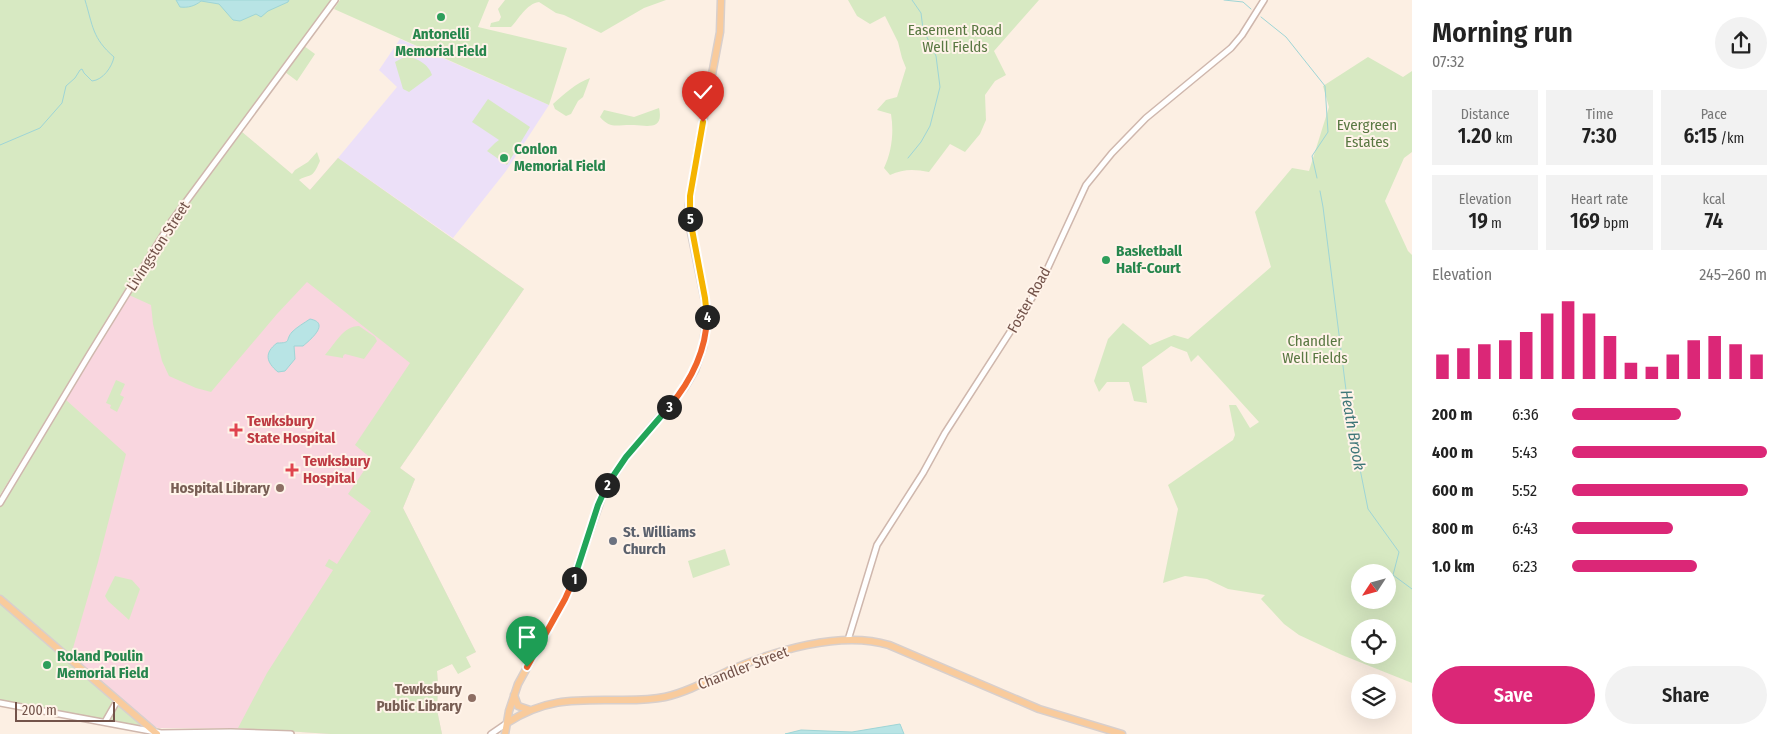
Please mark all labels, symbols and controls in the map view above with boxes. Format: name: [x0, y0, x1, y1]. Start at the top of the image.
marker: Antonelli Memorial Field: [435, 11, 447, 23]
text: Morning run: [1432, 16, 1573, 49]
button: share: [1715, 17, 1767, 69]
park label: Easement Road Well Fields: [908, 21, 1002, 56]
place label: Antonelli Memorial Field: [395, 25, 487, 60]
text: 07:32: [1432, 52, 1464, 71]
pin: [682, 71, 724, 122]
icon: check: [689, 78, 717, 106]
text: Distance: [1461, 106, 1510, 123]
text: Time: [1586, 106, 1613, 123]
text: Pace: [1701, 106, 1727, 123]
park label: Evergreen Estates: [1337, 116, 1397, 151]
text: 1.20: [1458, 123, 1492, 149]
text: 7:30: [1582, 123, 1617, 149]
text: 6:15: [1683, 123, 1717, 149]
text: km: [1492, 130, 1513, 147]
text: /km: [1717, 130, 1744, 147]
place label: Conlon Memorial Field: [514, 140, 606, 175]
marker: Conlon Memorial Field: [498, 152, 510, 164]
text: Elevation: [1459, 191, 1512, 208]
text: Heart rate: [1571, 191, 1628, 208]
text: kcal: [1702, 191, 1725, 208]
street label: Livingston Street: [122, 198, 194, 294]
pin: 5: [678, 206, 702, 232]
text: 19: [1468, 208, 1488, 234]
text: 169: [1570, 208, 1600, 234]
text: 74: [1704, 208, 1723, 234]
text: 5: [687, 211, 694, 228]
text: m: [1488, 215, 1502, 232]
text: bpm: [1600, 215, 1629, 232]
place label: Basketball Half-Court: [1116, 242, 1183, 277]
marker: Basketball Half-Court: [1100, 254, 1112, 266]
street label: Foster Road: [1004, 264, 1054, 336]
text: Elevation: [1432, 265, 1492, 284]
text: 245–260 m: [1699, 265, 1767, 284]
pin: 4: [694, 304, 720, 330]
text: 4: [704, 309, 711, 326]
park label: Chandler Well Fields: [1282, 332, 1348, 367]
water label: Heath Brook: [1337, 388, 1369, 472]
pin: 3: [656, 394, 682, 420]
text: 3: [666, 399, 673, 416]
text: 200 m: [1432, 405, 1472, 424]
text: 6:36: [1512, 405, 1539, 424]
place label: Tewksbury State Hospital: [247, 412, 336, 447]
marker: Tewksbury State Hospital: [229, 423, 243, 437]
text: 400 m: [1432, 443, 1473, 462]
text: 5:43: [1512, 443, 1537, 462]
place label: Tewksbury Hospital: [303, 452, 371, 487]
marker: Tewksbury Hospital: [285, 463, 299, 477]
pin: 2: [594, 472, 620, 498]
text: 2: [604, 477, 611, 494]
place label: Hospital Library: [171, 479, 271, 497]
text: 600 m: [1432, 481, 1473, 500]
text: 5:52: [1512, 481, 1537, 500]
marker: Hospital Library: [274, 482, 286, 494]
text: 800 m: [1432, 519, 1473, 538]
text: 6:43: [1512, 519, 1538, 538]
place label: St. Williams Church: [623, 523, 696, 558]
marker: St. Williams Church: [607, 535, 619, 547]
text: 1.0 km: [1432, 557, 1475, 576]
text: 6:23: [1512, 557, 1538, 576]
north arrow: [1351, 564, 1396, 609]
map controls: [1351, 564, 1396, 719]
pin: 1: [562, 566, 586, 592]
text: 1: [572, 571, 577, 588]
pin: [506, 616, 548, 667]
button: locate: [1351, 619, 1396, 664]
icon: arrive: [513, 623, 541, 651]
street label: Chandler Street: [695, 642, 791, 694]
place label: Roland Poulin Memorial Field: [57, 647, 149, 682]
marker: Roland Poulin Memorial Field: [41, 659, 53, 671]
button: Save: [1432, 666, 1595, 724]
button: Share: [1605, 666, 1767, 724]
button: layers: [1351, 674, 1396, 719]
place label: Tewksbury Public Library: [376, 680, 463, 715]
marker: Tewksbury Public Library: [466, 692, 478, 704]
scale bar: [15, 699, 115, 722]
text: 200 m: [22, 702, 57, 719]

